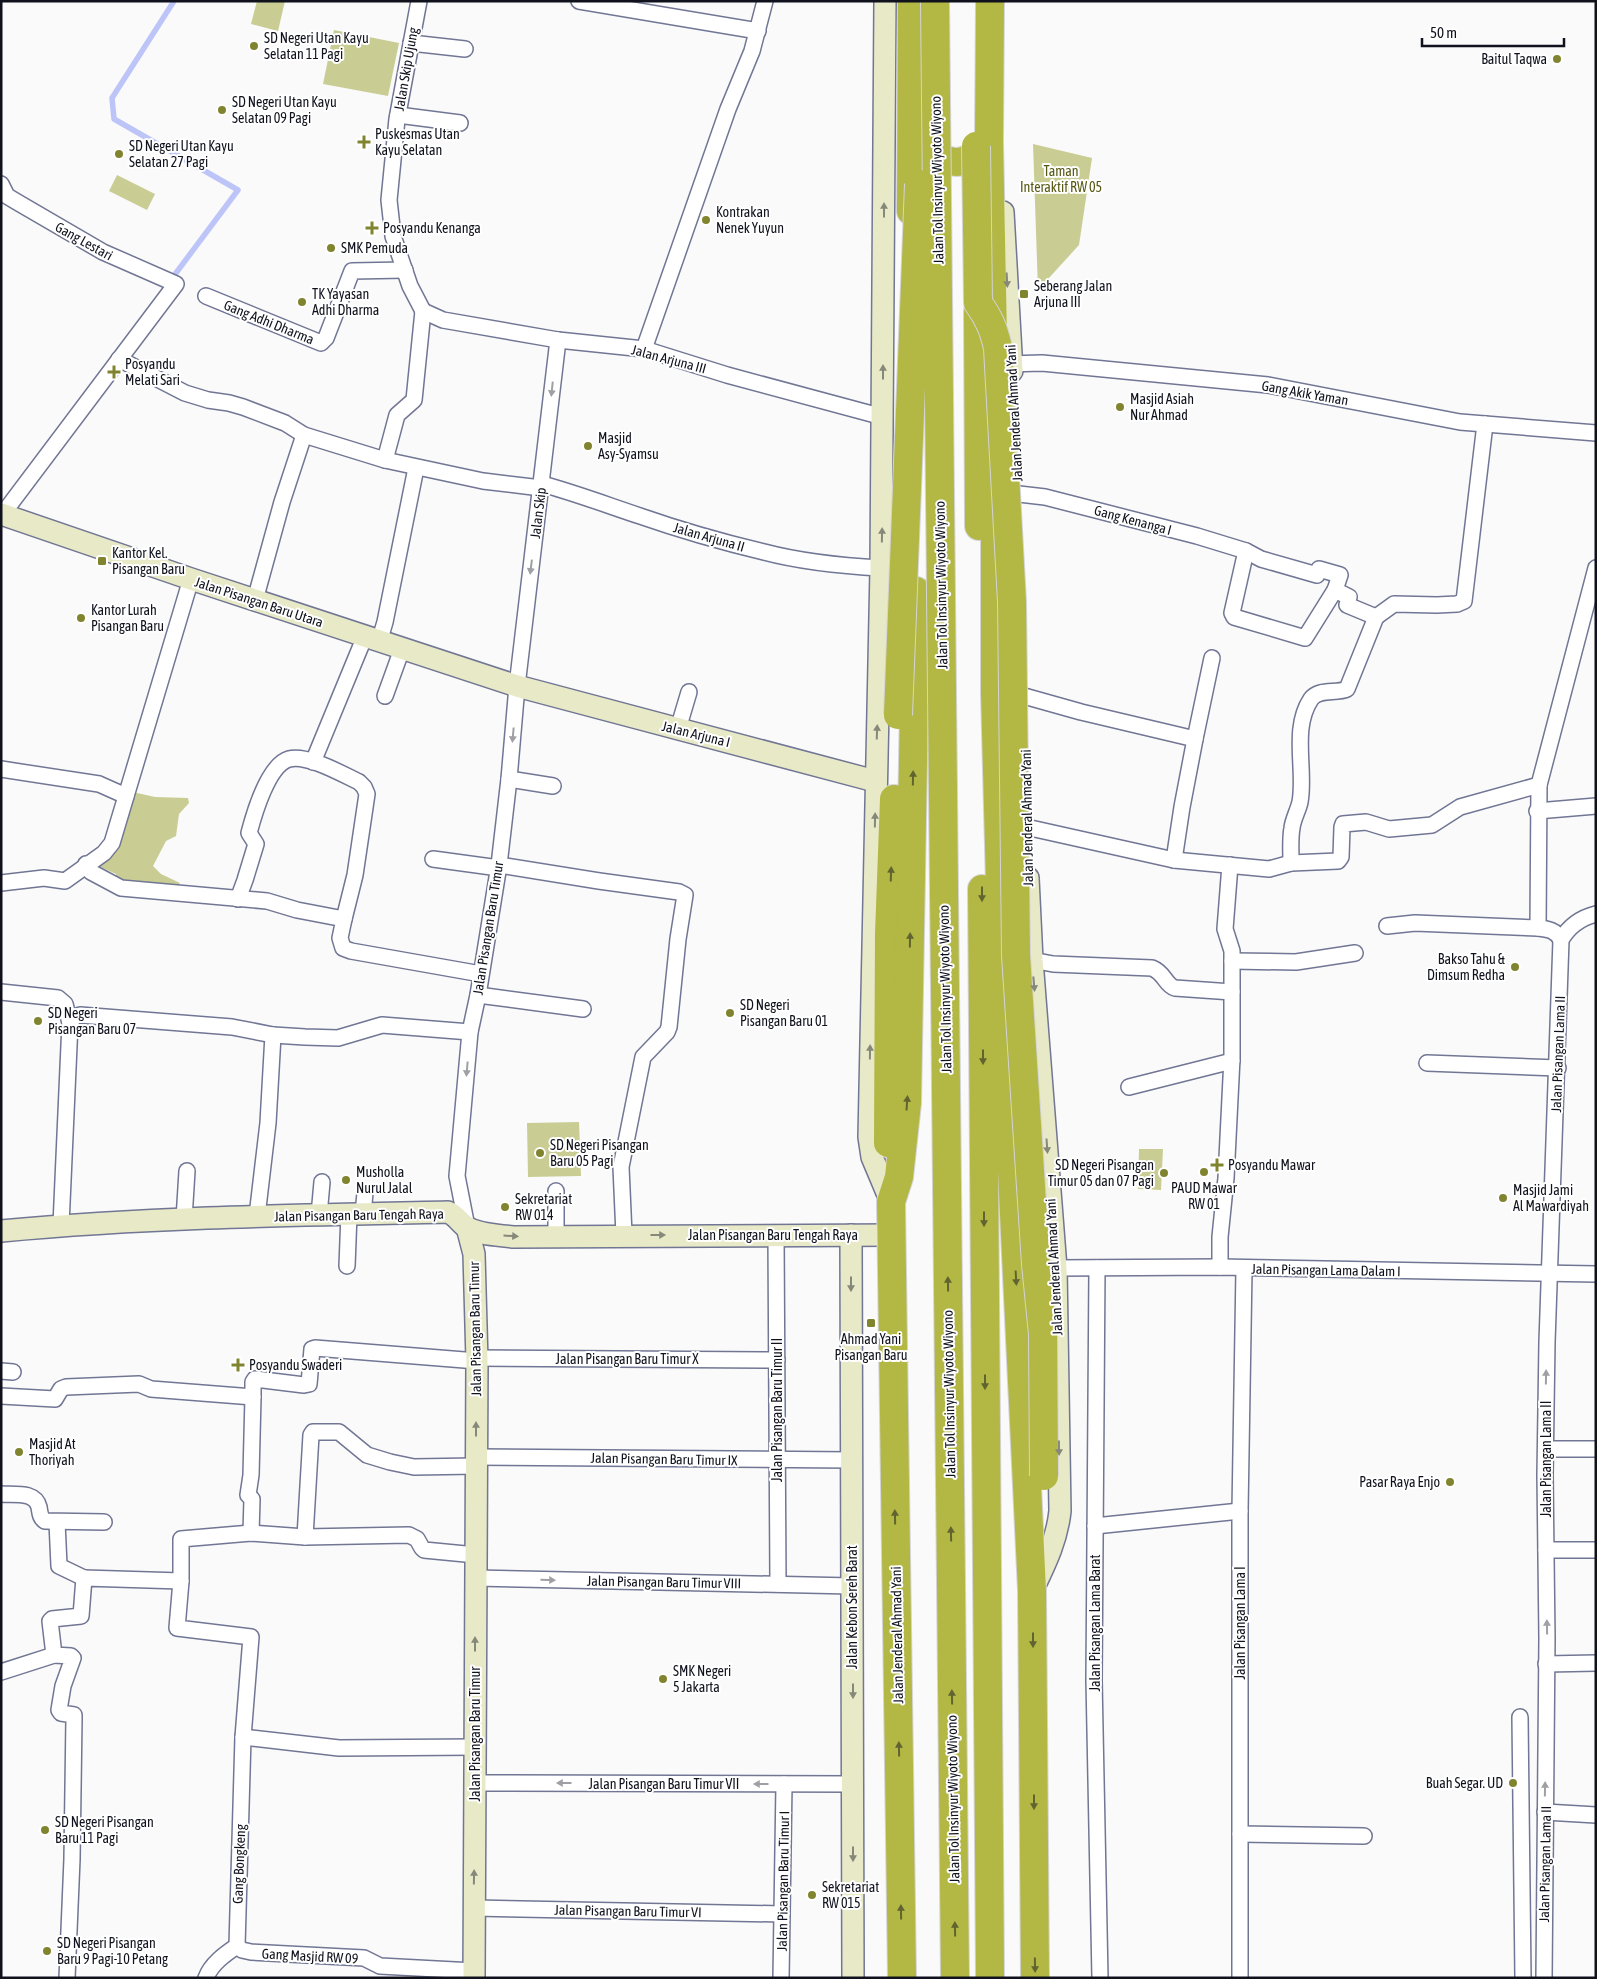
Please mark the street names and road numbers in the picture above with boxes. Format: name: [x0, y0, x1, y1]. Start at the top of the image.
street label: Jalan Skip Ujung: [391, 26, 421, 112]
street label: Jalan Tol Insinyur Wiyoto Wiyono: [928, 96, 946, 264]
street label: Gang Lestari: [52, 219, 116, 263]
street label: Gang Adhi Dharma: [222, 297, 316, 347]
street label: Jalan Arjuna III: [630, 341, 708, 377]
street label: Jalan Jenderal Ahmad Yani: [1002, 344, 1026, 482]
street label: Gang Akik Yaman: [1260, 377, 1350, 409]
street label: Jalan Skip: [527, 486, 549, 539]
street label: Jalan Tol Insinyur Wiyoto Wiyono: [932, 501, 950, 669]
street label: Gang Kenanga I: [1093, 502, 1173, 538]
street label: Jalan Arjuna II: [672, 519, 746, 555]
street label: Jalan Pisangan Baru Utara: [193, 574, 325, 630]
street label: Jalan Arjuna I: [660, 718, 732, 750]
street label: Jalan Jenderal Ahmad Yani: [1018, 749, 1036, 887]
street label: Jalan Pisangan Baru Timur: [470, 859, 507, 996]
street label: Jalan Tol Insinyur Wiyoto Wiyono: [936, 905, 954, 1073]
street label: Jalan Pisangan Lama II: [1548, 996, 1568, 1112]
street label: Jalan Jenderal Ahmad Yani: [1042, 1198, 1066, 1336]
street label: Jalan Pisangan Baru Tengah Raya: [274, 1206, 444, 1224]
street label: Jalan Pisangan Baru Tengah Raya: [688, 1227, 858, 1243]
street label: Jalan Pisangan Baru Timur: [466, 1261, 484, 1397]
street label: Jalan Pisangan Lama Dalam I: [1251, 1261, 1401, 1279]
street label: Jalan Tol Insinyur Wiyoto Wiyono: [940, 1310, 958, 1478]
street label: Jalan Pisangan Baru Timur II: [769, 1338, 785, 1482]
street label: Jalan Pisangan Baru Timur X: [555, 1351, 699, 1367]
street label: Jalan Pisangan Lama II: [1538, 1401, 1554, 1517]
street label: Jalan Pisangan Baru Timur IX: [591, 1450, 738, 1468]
street label: Jalan Kebon Sereh Barat: [844, 1545, 860, 1669]
street label: Jalan Pisangan Lama Barat: [1087, 1555, 1103, 1691]
street label: Jalan Jenderal Ahmad Yani: [888, 1566, 906, 1704]
street label: Jalan Pisangan Lama I: [1232, 1567, 1248, 1679]
street label: Jalan Pisangan Baru Timur VIII: [587, 1573, 741, 1591]
street label: Jalan Pisangan Baru Timur: [467, 1666, 483, 1801]
street label: Jalan Tol Insinyur Wiyoto Wiyono: [944, 1715, 962, 1883]
street label: Jalan Pisangan Baru Timur VII: [589, 1776, 739, 1792]
street label: Jalan Pisangan Lama II: [1536, 1806, 1554, 1922]
street label: Jalan Pisangan Baru Timur I: [774, 1811, 792, 1951]
street label: Gang Bongkeng: [230, 1824, 248, 1904]
street label: Jalan Pisangan Baru Timur VI: [554, 1902, 702, 1920]
street label: Gang Masjid RW 09: [261, 1945, 359, 1967]

